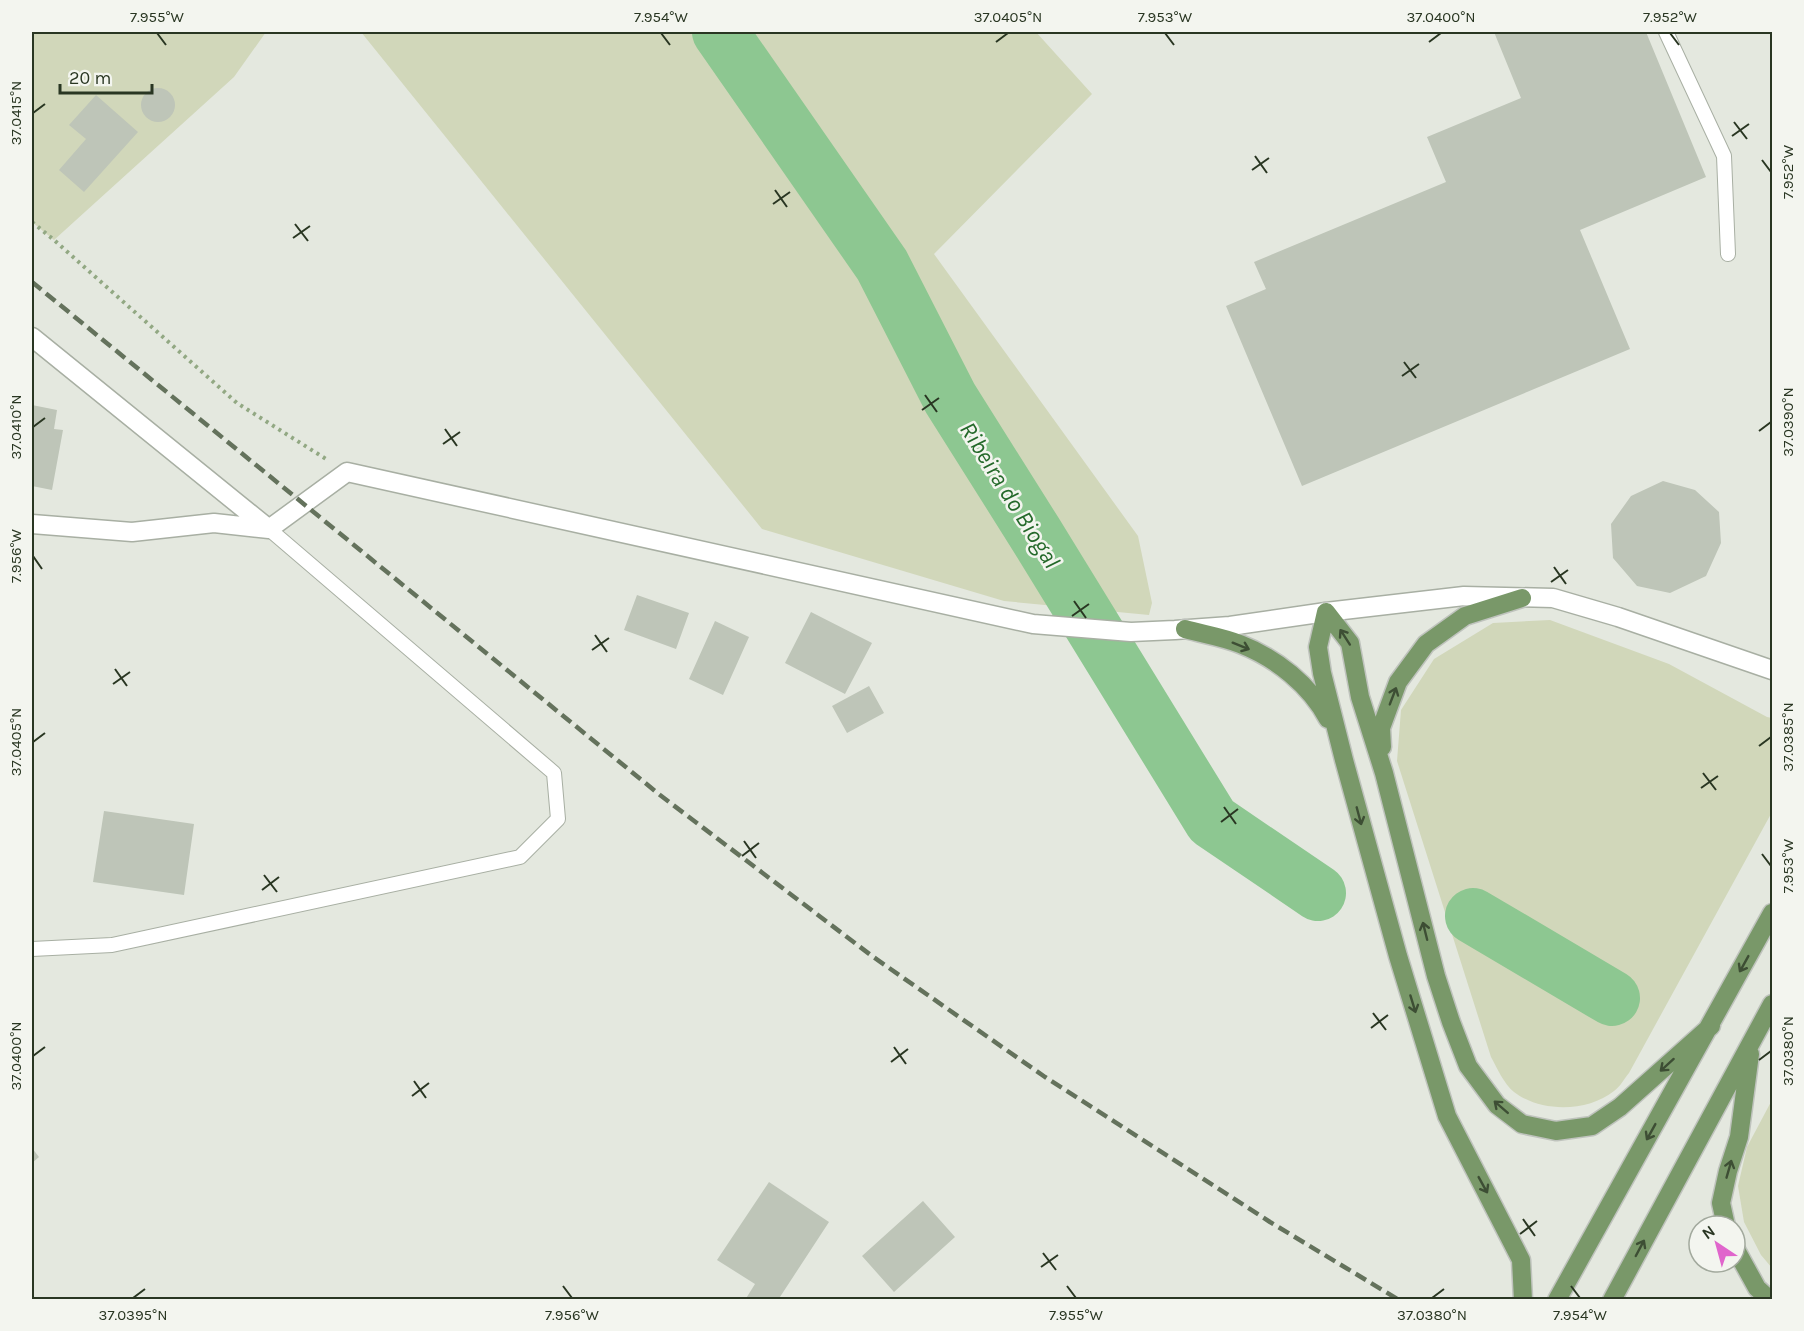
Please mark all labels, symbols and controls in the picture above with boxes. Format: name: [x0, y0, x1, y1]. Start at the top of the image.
text: 7.955°W: [130, 8, 185, 26]
text: 7.954°W: [634, 8, 688, 26]
text: 37.0405°N: [974, 8, 1042, 26]
text: 7.953°W: [1138, 8, 1193, 26]
text: 37.0400°N: [1406, 8, 1476, 26]
text: 7.952°W: [1643, 8, 1698, 26]
scale bar: [60, 57, 152, 95]
text: 20 m: [69, 67, 111, 89]
text: 37.0415°N: [7, 81, 25, 145]
text: 7.952°W: [1779, 144, 1797, 199]
text: 37.0390°N: [1779, 387, 1797, 457]
text: 37.0410°N: [7, 394, 25, 460]
water label: Ribeira do Biogal: [954, 417, 1066, 573]
text: 7.956°W: [7, 528, 25, 583]
one-way arrow: [1339, 629, 1351, 645]
one-way arrow: [1232, 641, 1250, 652]
one-way arrow: [1388, 687, 1399, 705]
text: 37.0385°N: [1779, 702, 1797, 772]
text: 37.0405°N: [7, 708, 25, 776]
one-way arrow: [1354, 806, 1366, 825]
text: 7.953°W: [1779, 838, 1797, 893]
one-way arrow: [1418, 922, 1430, 941]
one-way arrow: [1738, 955, 1750, 972]
one-way arrow: [1408, 994, 1419, 1013]
text: 37.0380°N: [1779, 1016, 1797, 1086]
text: 37.0400°N: [7, 1021, 25, 1091]
one-way arrow: [1660, 1058, 1675, 1072]
one-way arrow: [1494, 1100, 1509, 1114]
one-way arrow: [1645, 1123, 1657, 1140]
one-way arrow: [1724, 1160, 1735, 1179]
one-way arrow: [1477, 1176, 1489, 1193]
north arrow: [1687, 1214, 1747, 1274]
text: N: [1698, 1221, 1719, 1243]
one-way arrow: [1634, 1240, 1646, 1257]
text: 37.0395°N: [99, 1306, 167, 1324]
text: 7.956°W: [545, 1306, 600, 1324]
text: 7.955°W: [1049, 1306, 1104, 1324]
text: 37.0380°N: [1397, 1306, 1467, 1324]
text: 7.954°W: [1553, 1306, 1607, 1324]

